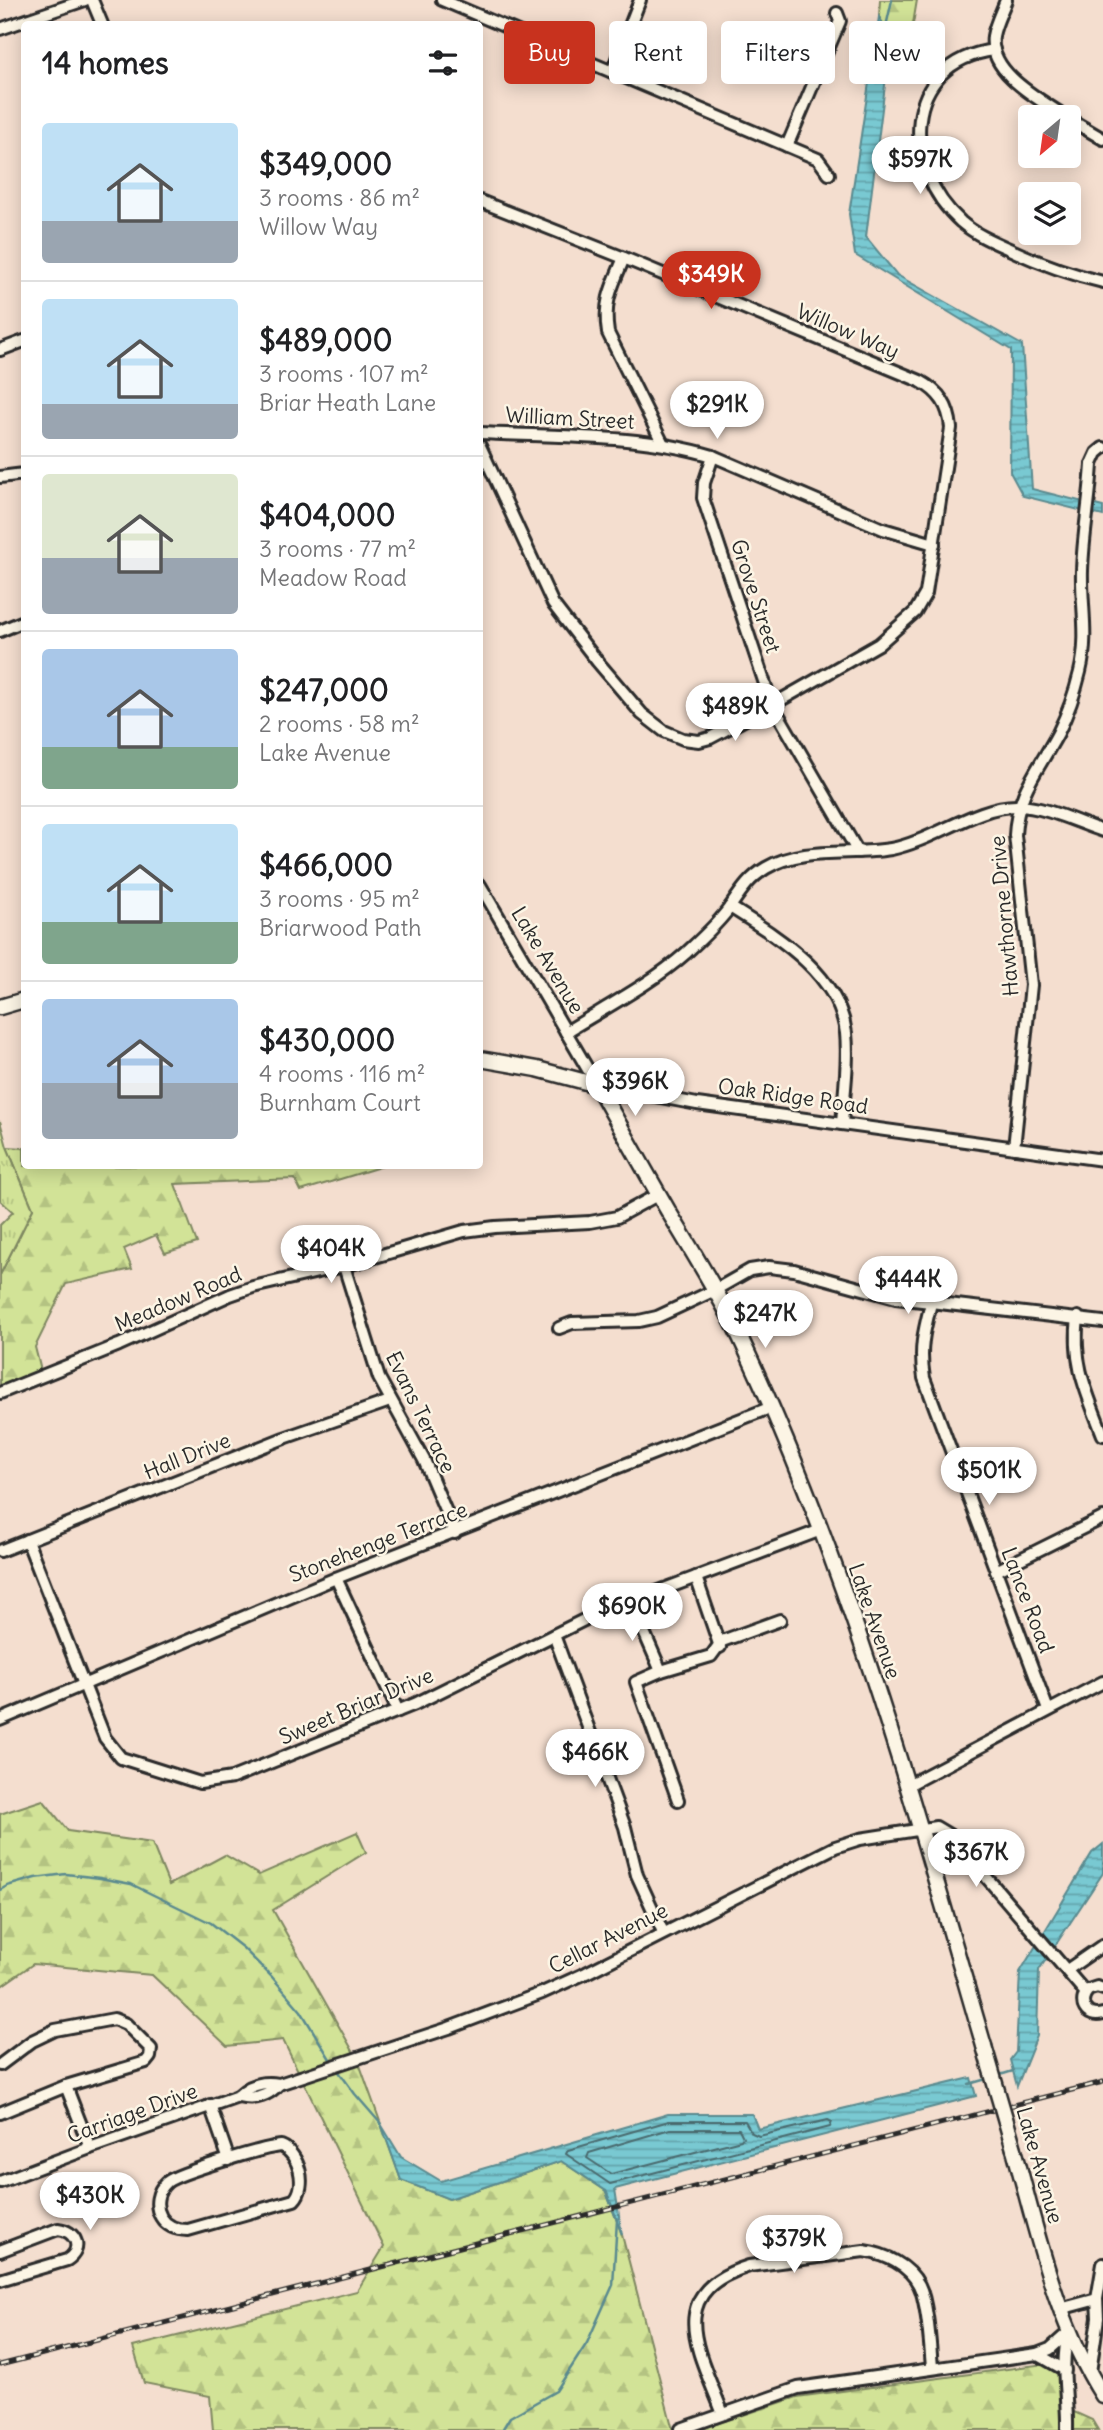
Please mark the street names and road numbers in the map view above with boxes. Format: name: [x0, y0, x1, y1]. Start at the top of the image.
street label: Willow Way: [793, 297, 903, 365]
street label: William Street: [505, 401, 635, 435]
street label: Grove Street: [725, 536, 787, 656]
street label: Hawthorne Drive: [984, 834, 1024, 998]
street label: Lake Avenue: [505, 901, 591, 1019]
street label: Oak Ridge Road: [716, 1072, 870, 1120]
street label: Meadow Road: [111, 1260, 245, 1338]
street label: Evans Terrace: [380, 1347, 462, 1477]
street label: Hall Drive: [140, 1426, 234, 1486]
street label: Stonehenge Terrace: [285, 1496, 471, 1588]
street label: Lance Road: [995, 1543, 1061, 1657]
street label: Lake Avenue: [843, 1560, 907, 1682]
street label: Sweet Briar Drive: [275, 1661, 437, 1751]
street label: Cellar Avenue: [544, 1896, 672, 1980]
street label: Carriage Drive: [63, 2077, 201, 2149]
street label: Lake Avenue: [1010, 2103, 1070, 2227]

